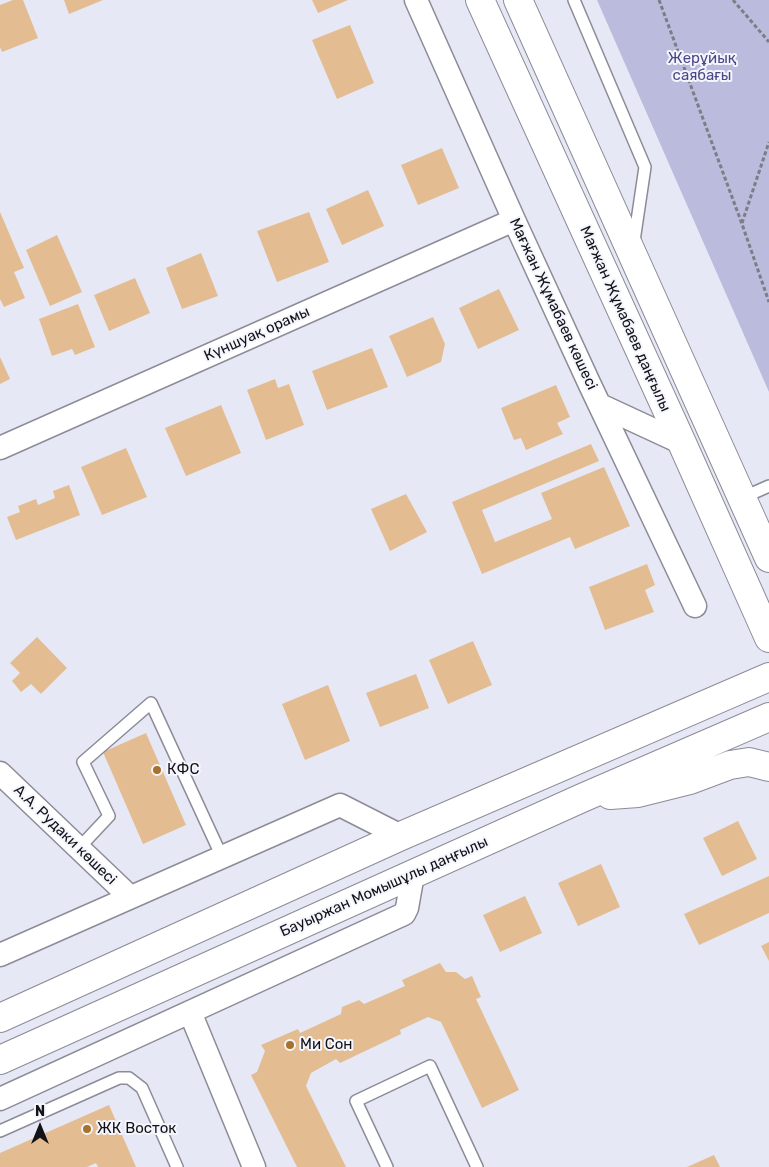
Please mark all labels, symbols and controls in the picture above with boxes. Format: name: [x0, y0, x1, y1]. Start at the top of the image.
park label: Жерұйық саябағы: [668, 50, 736, 85]
street label: Мағжан Жұмабаев көшесі: [505, 215, 601, 393]
street label: Мағжан Жұмабаев даңғылы: [576, 223, 674, 415]
street label: Күншуақ орамы: [201, 303, 313, 365]
place label: КФС: [167, 761, 199, 779]
marker: КФС: [151, 764, 163, 776]
street label: А.А. Рудаки көшесі: [10, 781, 120, 889]
street label: Бауыржан Момышұлы даңғылы: [277, 833, 491, 941]
place label: Ми Сон: [300, 1036, 352, 1054]
marker: Ми Сон: [284, 1039, 296, 1051]
north arrow: [15, 1102, 65, 1152]
text: N: [35, 1103, 45, 1120]
place label: ЖК Восток: [97, 1120, 176, 1138]
marker: ЖК Восток: [81, 1123, 93, 1135]

